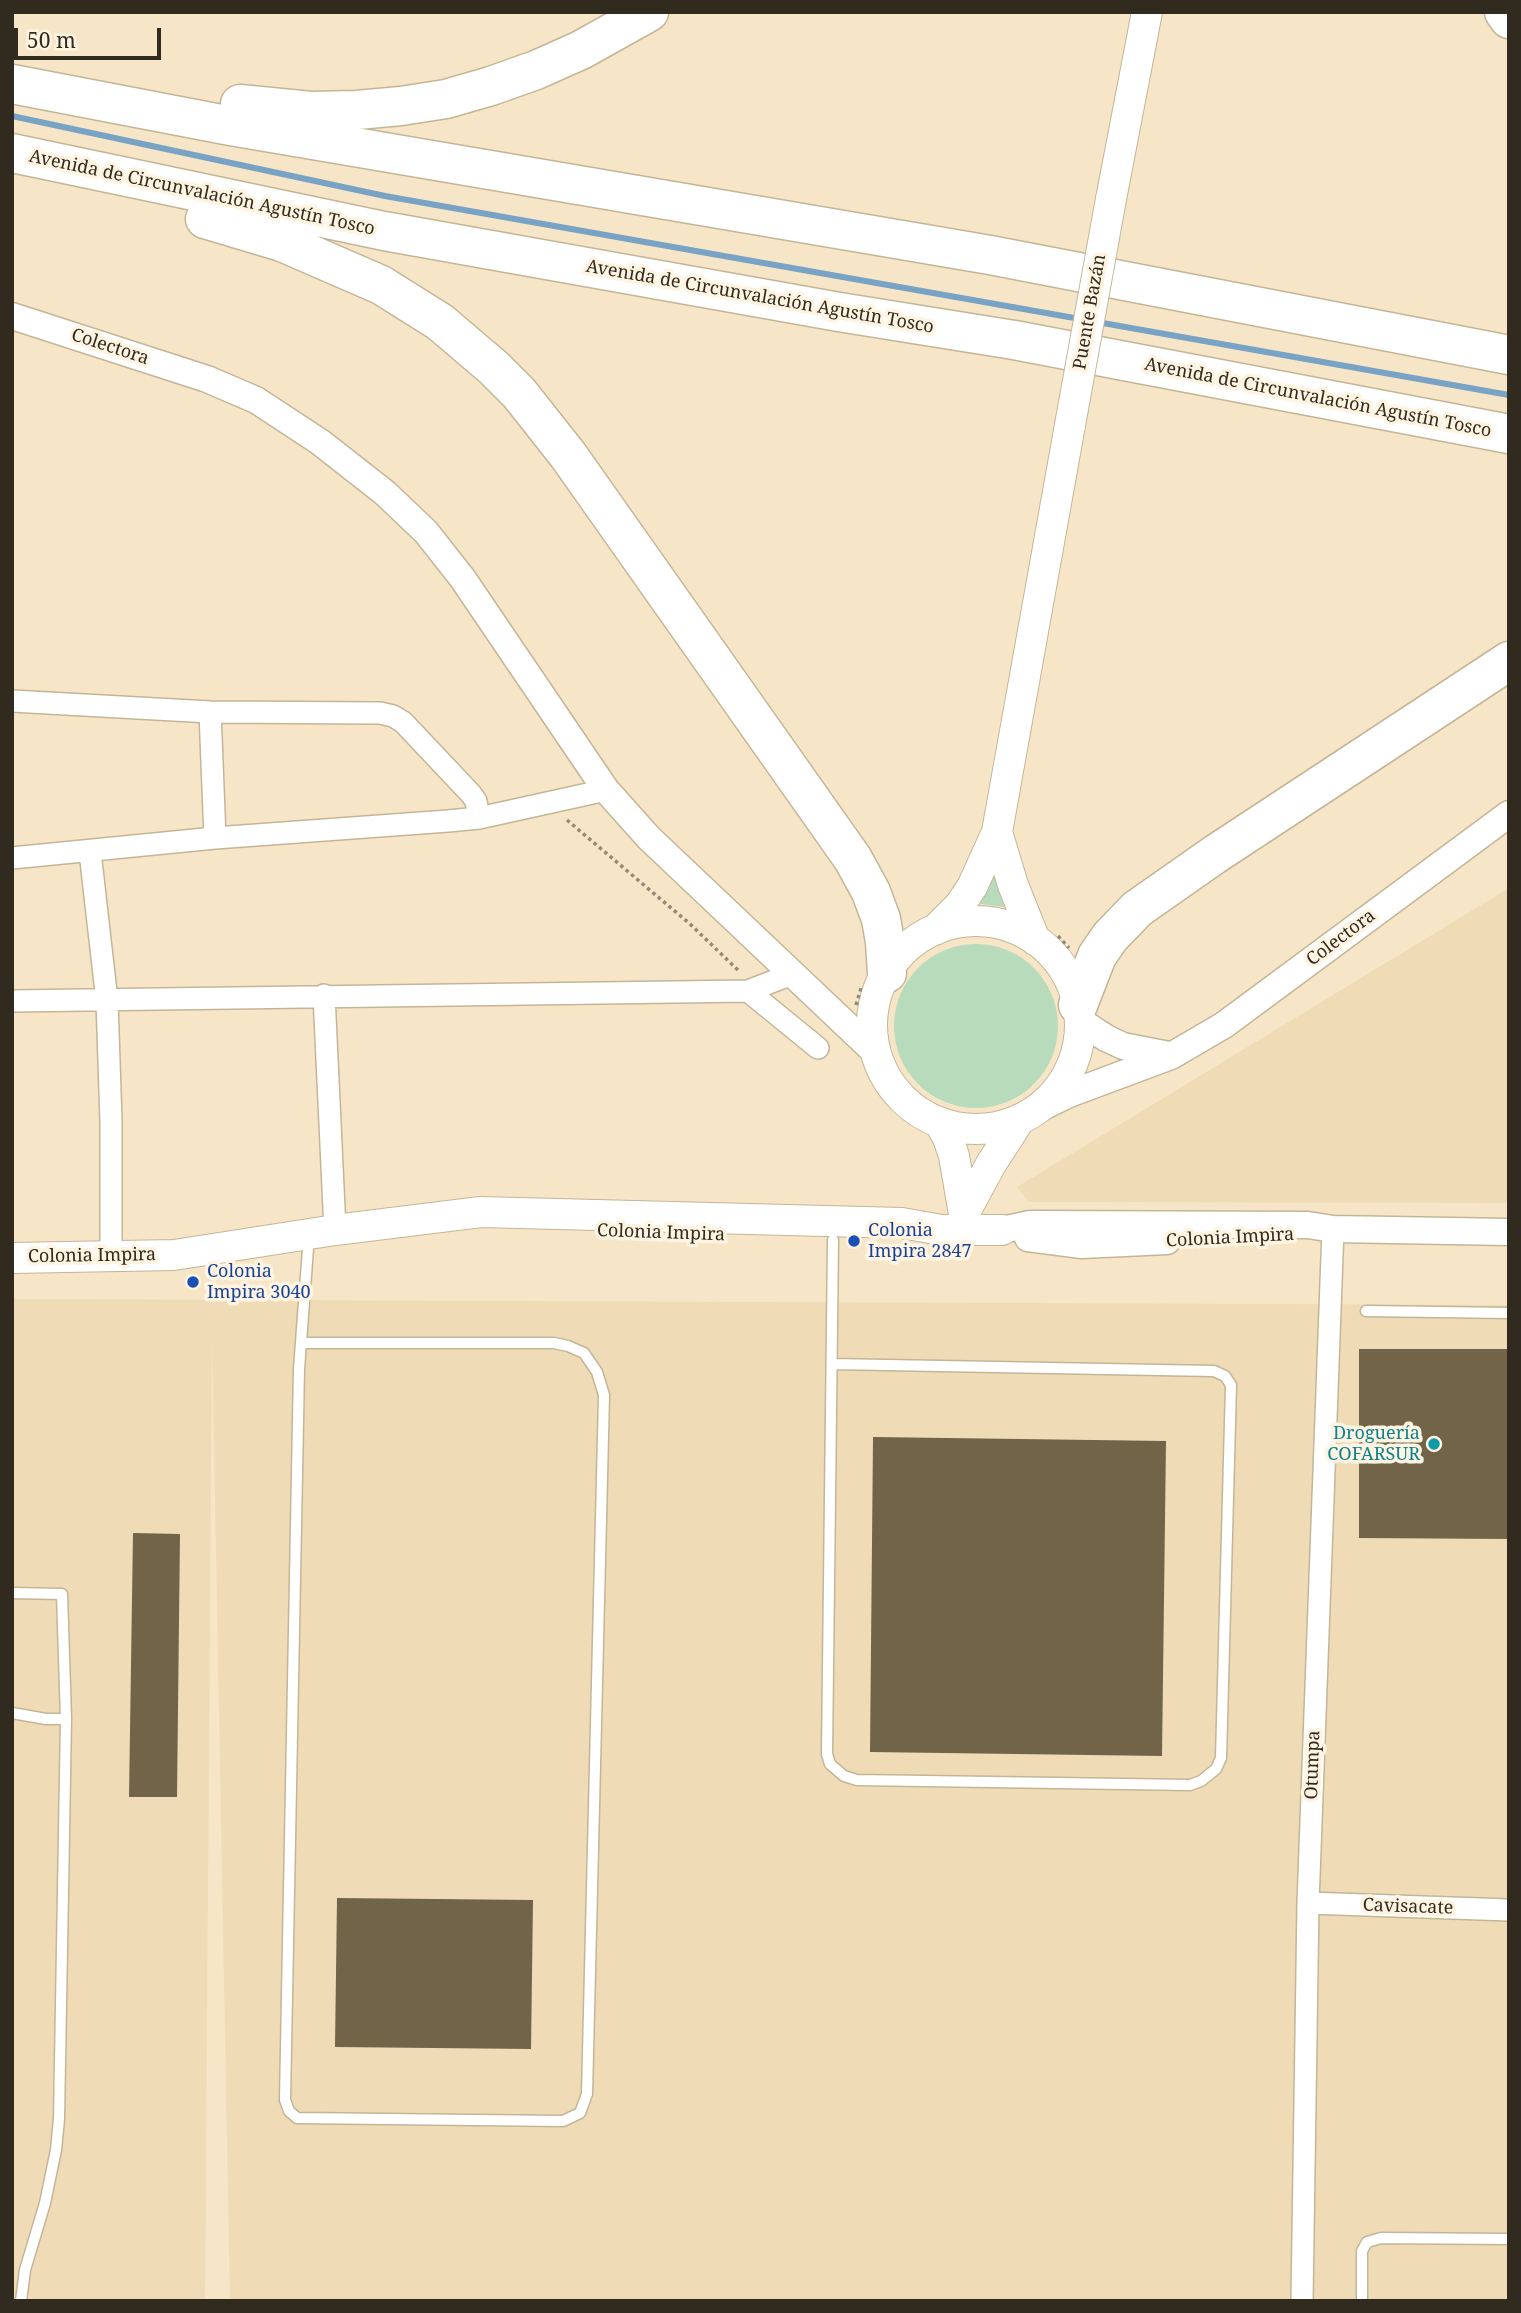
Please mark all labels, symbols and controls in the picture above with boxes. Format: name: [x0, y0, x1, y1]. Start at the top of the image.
scale bar: [18, 14, 164, 58]
text: 50 m: [27, 26, 76, 54]
street label: Avenida de Circunvalación Agustín Tosco: [27, 146, 377, 240]
street label: Puente Bazán: [1069, 252, 1111, 372]
street label: Avenida de Circunvalación Agustín Tosco: [584, 256, 936, 338]
street label: Colectora: [68, 324, 152, 370]
street label: Avenida de Circunvalación Agustín Tosco: [1143, 354, 1493, 442]
street label: Colectora: [1302, 905, 1380, 971]
street label: Colonia Impira: [597, 1220, 725, 1246]
place label: Colonia Impira 2847: [868, 1220, 972, 1262]
street label: Colonia Impira: [1165, 1224, 1295, 1252]
marker: Colonia Impira 2847: [846, 1233, 862, 1249]
street label: Colonia Impira: [28, 1244, 156, 1268]
place label: Colonia Impira 3040: [207, 1261, 311, 1304]
marker: Colonia Impira 3040: [185, 1274, 201, 1290]
place label: Droguería COFARSUR: [1327, 1423, 1420, 1466]
marker: Droguería COFARSUR: [1426, 1436, 1442, 1452]
street label: Otumpa: [1301, 1730, 1325, 1800]
street label: Cavisacate: [1362, 1895, 1454, 1919]

